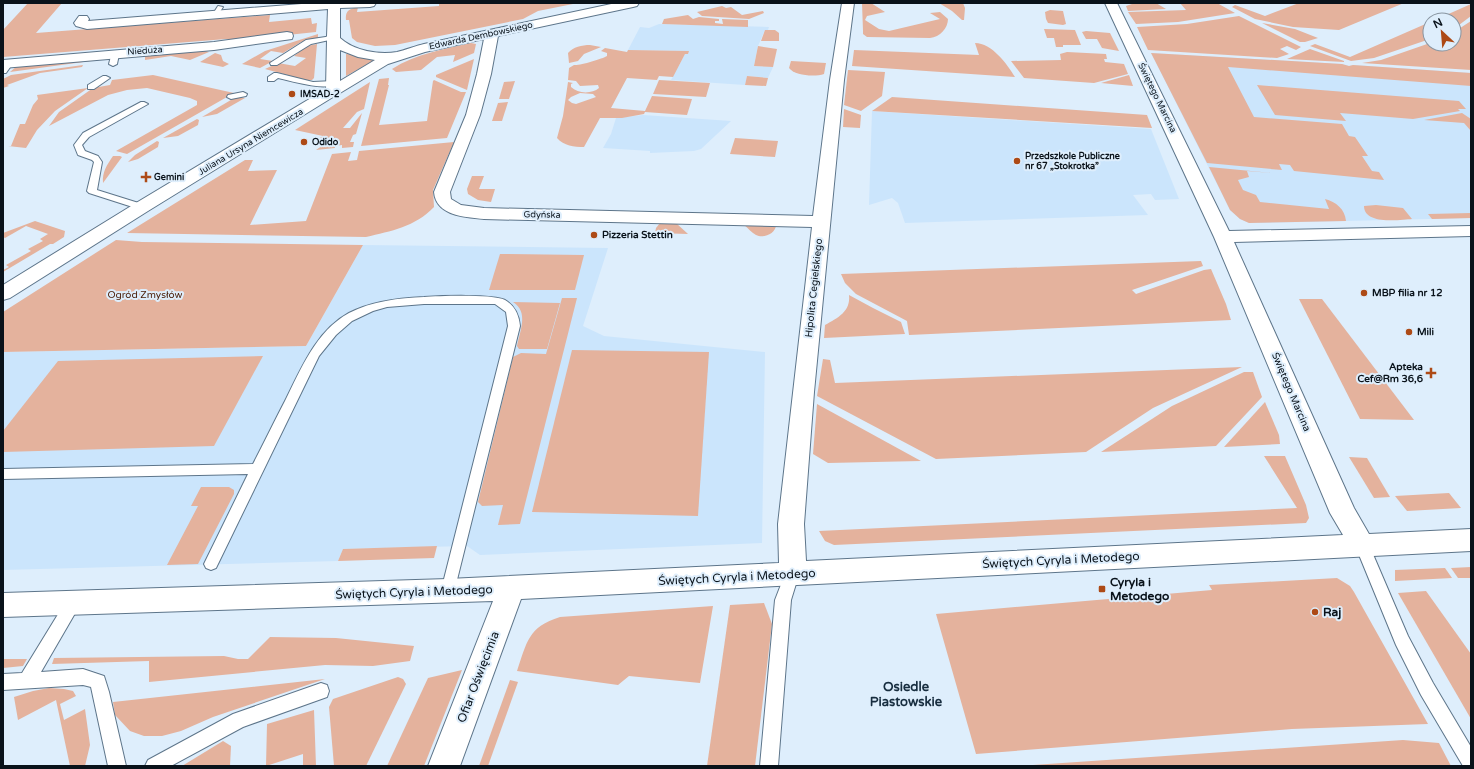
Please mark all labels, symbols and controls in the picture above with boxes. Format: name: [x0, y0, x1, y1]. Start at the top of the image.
north arrow: [1422, 12, 1462, 52]
text: N: [1431, 16, 1445, 31]
street label: Edwarda Dembowskiego: [428, 20, 534, 52]
street label: Nieduża: [127, 44, 163, 58]
street label: Świętego Marcina: [1135, 61, 1180, 135]
marker: IMSAD-2: [287, 89, 297, 99]
place label: IMSAD-2: [300, 89, 340, 100]
street label: Juliana Ursyna Niemcewicza: [197, 106, 305, 178]
marker: Odido: [299, 137, 309, 147]
place label: Odido: [312, 137, 339, 148]
place label: Przedszkole Publiczne nr 67 „Stokrotka”: [1025, 151, 1120, 172]
marker: Przedszkole Publiczne nr 67 „Stokrotka”: [1012, 156, 1022, 166]
marker: Gemini: [141, 172, 151, 182]
place label: Gemini: [154, 172, 184, 183]
street label: Gdyńska: [523, 209, 561, 221]
place label: Pizzeria Stettin: [602, 229, 673, 241]
marker: Pizzeria Stettin: [589, 230, 599, 240]
street label: Hipolita Cegielskiego: [803, 238, 825, 338]
place label: MBP filia nr 12: [1372, 287, 1443, 299]
marker: MBP filia nr 12: [1359, 288, 1369, 298]
park label: Ogród Zmysłów: [107, 289, 183, 301]
place label: Mili: [1417, 326, 1435, 338]
marker: Mili: [1404, 327, 1414, 337]
street label: Świętego Marcina: [1269, 351, 1313, 433]
place label: Apteka Cef@Rm 36,6: [1357, 361, 1424, 385]
marker: Apteka Cef@Rm 36,6: [1426, 368, 1436, 378]
street label: Świętych Cyryla i Metodego: [982, 549, 1140, 571]
street label: Świętych Cyryla i Metodego: [658, 566, 816, 588]
place label: Cyryla i Metodego: [1110, 575, 1169, 604]
street label: Świętych Cyryla i Metodego: [335, 582, 493, 602]
marker: Cyryla i Metodego: [1097, 584, 1107, 594]
place label: Raj: [1323, 605, 1341, 620]
marker: Raj: [1310, 607, 1320, 617]
street label: Ofiar Oświęcimia: [454, 629, 502, 725]
district label: Osiedle Piastowskie: [870, 679, 943, 710]

